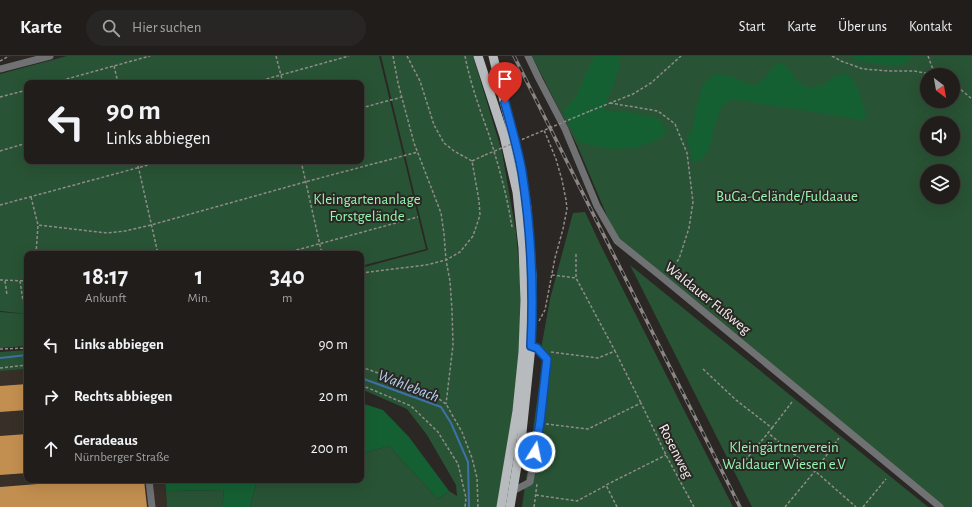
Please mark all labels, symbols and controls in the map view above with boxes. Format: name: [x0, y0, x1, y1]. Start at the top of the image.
search box: [86, 10, 366, 46]
icon: search: [100, 17, 122, 39]
text: Karte: [20, 18, 62, 37]
text: Hier suchen: [132, 20, 201, 35]
text: Start: [739, 20, 765, 34]
text: Karte: [787, 20, 816, 34]
text: Über uns: [838, 20, 887, 34]
text: Kontakt: [909, 20, 952, 34]
pin: [488, 62, 522, 103]
icon: arrive: [494, 68, 516, 90]
north arrow: [920, 68, 960, 108]
map controls: [920, 68, 960, 204]
icon: left: [40, 96, 92, 148]
text: 90 m: [106, 97, 161, 125]
button: sound: [920, 116, 960, 156]
text: Links abbiegen: [106, 130, 211, 148]
button: layers: [920, 164, 960, 204]
park label: BuGa-Gelände/Fuldaaue: [716, 189, 858, 204]
park label: Kleingartenanlage Forstgelände: [313, 192, 421, 224]
street label: Waldauer Fußweg: [662, 259, 754, 338]
text: 18:17: [83, 265, 128, 289]
text: 1: [195, 265, 203, 289]
text: 340: [270, 265, 305, 289]
text: Ankunft: [85, 292, 126, 305]
text: Min.: [187, 292, 211, 305]
text: m: [282, 292, 292, 305]
icon: left: [40, 334, 62, 356]
text: Links abbiegen: [74, 337, 164, 352]
text: 90 m: [319, 337, 348, 352]
water label: Wahlebach: [376, 367, 441, 405]
icon: right: [40, 386, 62, 408]
text: Rechts abbiegen: [74, 389, 172, 404]
text: 20 m: [319, 389, 348, 404]
street label: Rosenweg: [655, 422, 696, 482]
position arrow: [514, 431, 556, 473]
text: Geradeaus: [74, 433, 138, 448]
icon: ahead: [40, 438, 62, 460]
park label: Kleingärtnerverein Waldauer Wiesen e.V: [722, 440, 846, 472]
text: 200 m: [311, 441, 348, 456]
text: Nürnberger Straße: [74, 451, 169, 464]

